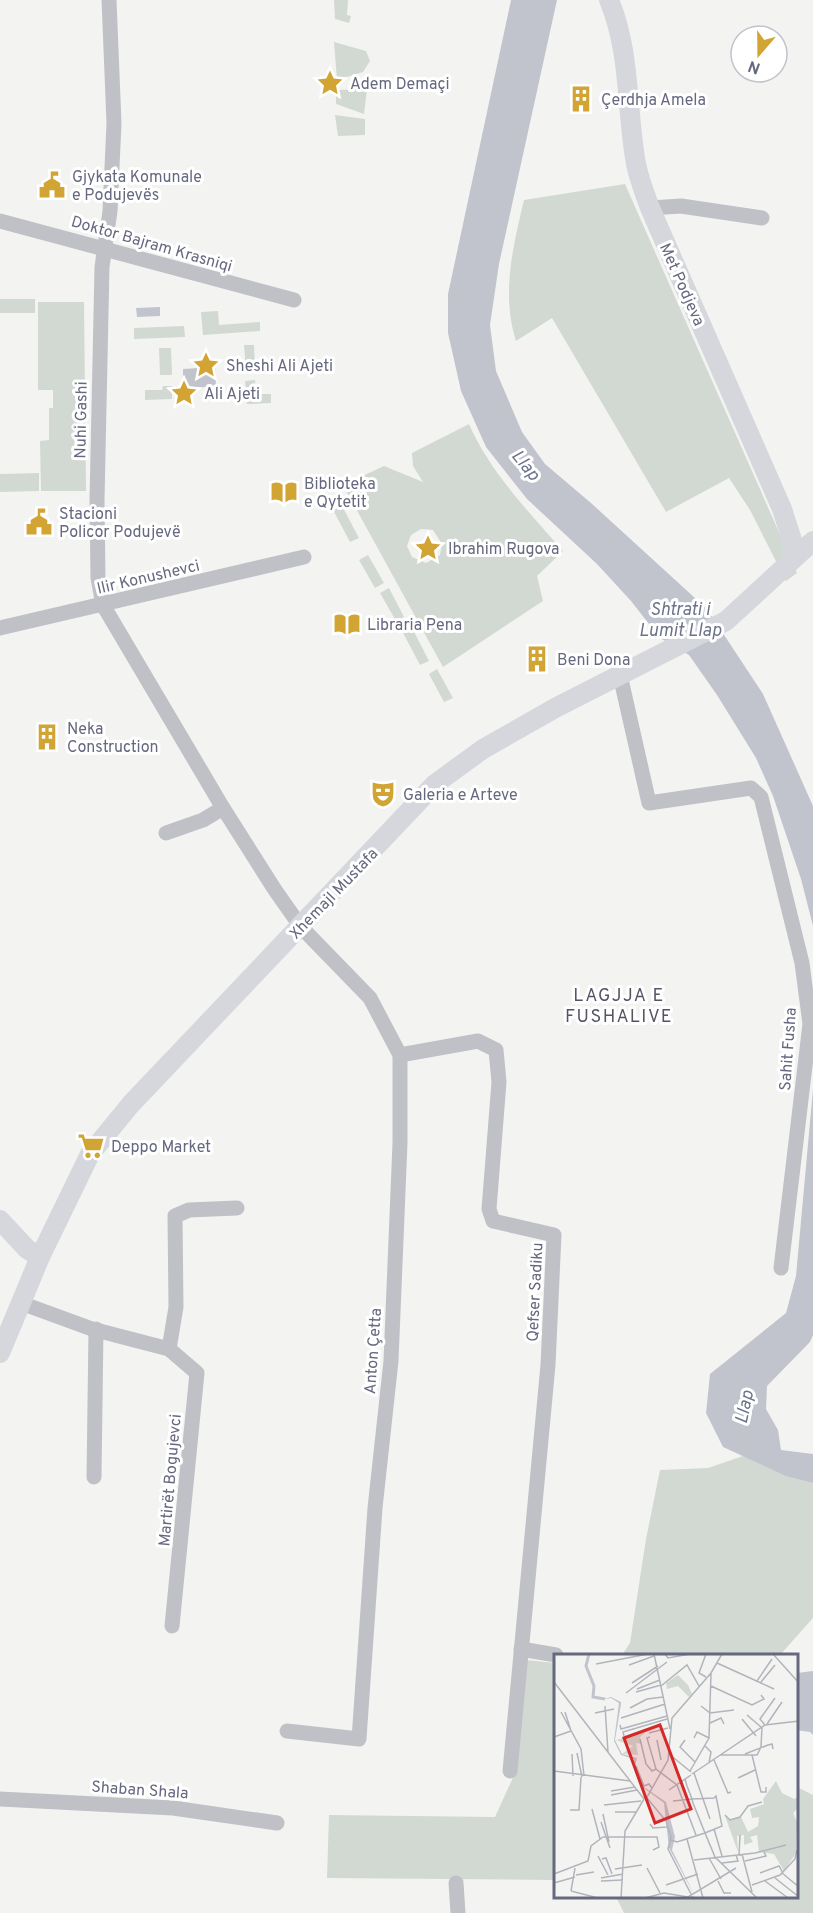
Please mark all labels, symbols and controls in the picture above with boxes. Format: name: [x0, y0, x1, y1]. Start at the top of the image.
north arrow: [729, 24, 789, 84]
text: N: [746, 55, 763, 78]
place icon: Adem Demaçi: [315, 68, 345, 98]
place label: Adem Demaçi: [350, 75, 450, 95]
building icon: Çerdhja Amela: [566, 84, 596, 114]
place label: Çerdhja Amela: [601, 91, 706, 111]
place label: Gjykata Komunale e Podujevës: [72, 168, 202, 206]
public building icon: Gjykata Komunale e Podujevës: [37, 170, 67, 200]
street label: Doktor Bajram Krasniqi: [69, 212, 234, 278]
street label: Met Podjeva: [654, 240, 708, 329]
place icon: Sheshi Ali Ajeti: [191, 350, 221, 380]
place label: Sheshi Ali Ajeti: [226, 357, 333, 377]
place icon: Ali Ajeti: [169, 378, 199, 408]
street label: Nuhi Gashi: [71, 381, 93, 459]
place label: Ali Ajeti: [204, 385, 260, 405]
water label: Llap: [505, 446, 544, 486]
place label: Biblioteka e Qytetit: [304, 475, 376, 513]
library icon: Biblioteka e Qytetit: [269, 477, 299, 507]
place label: Stacioni Policor Podujevë: [59, 505, 181, 543]
public building icon: Stacioni Policor Podujevë: [24, 507, 54, 537]
place icon: Ibrahim Rugova: [413, 533, 443, 563]
place label: Ibrahim Rugova: [448, 540, 560, 560]
street label: Ilir Konushevci: [95, 556, 202, 600]
water label: Shtrati i Lumit Llap: [639, 599, 721, 643]
library icon: Libraria Pena: [332, 609, 362, 639]
place label: Libraria Pena: [367, 616, 462, 636]
building icon: Beni Dona: [522, 644, 552, 674]
place label: Beni Dona: [557, 651, 630, 671]
place label: Neka Construction: [67, 720, 159, 758]
building icon: Neka Construction: [32, 722, 62, 752]
theatre icon: Galeria e Arteve: [368, 779, 398, 809]
place label: Galeria e Arteve: [403, 786, 518, 806]
street label: Xhemajl Mustafa: [286, 845, 383, 944]
district label: LAGJJA E FUSHALIVE: [565, 985, 673, 1029]
street label: Sahit Fusha: [776, 1007, 802, 1091]
supermarket icon: Deppo Market: [76, 1131, 106, 1161]
place label: Deppo Market: [111, 1138, 211, 1158]
street label: Qefser Sadiku: [523, 1242, 549, 1342]
street label: Anton Çetta: [361, 1307, 387, 1395]
water label: Llap: [731, 1388, 760, 1426]
street label: Martirët Bogujevci: [155, 1413, 187, 1547]
inset map: [554, 1654, 798, 1898]
street label: Shaban Shala: [91, 1778, 189, 1804]

